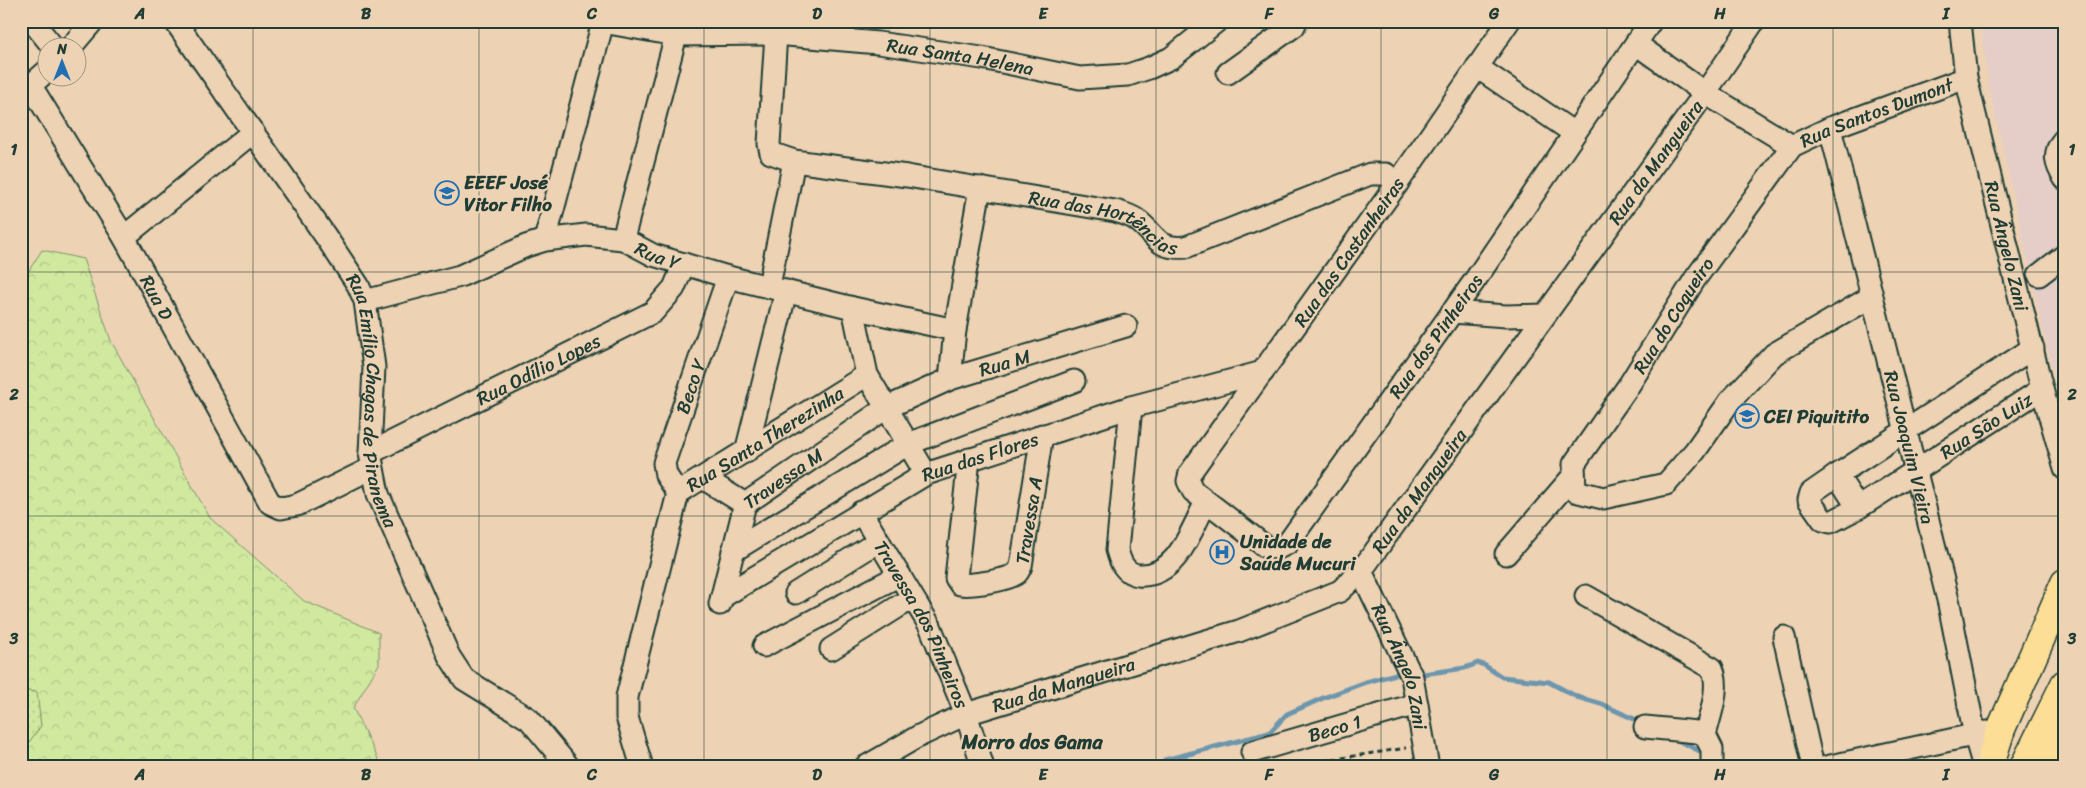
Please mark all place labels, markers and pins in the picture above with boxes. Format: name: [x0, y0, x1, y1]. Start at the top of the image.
place label: EEEF José Vitor Filho: [464, 166, 552, 221]
school or university icon: EEEF José Vitor Filho: [434, 180, 460, 206]
place label: CEI Piquitito: [1763, 400, 1869, 433]
school or university icon: CEI Piquitito: [1734, 403, 1760, 429]
place label: Unidade de Saúde Mucuri: [1239, 525, 1357, 580]
hospital icon: Unidade de Saúde Mucuri: [1209, 539, 1235, 565]

